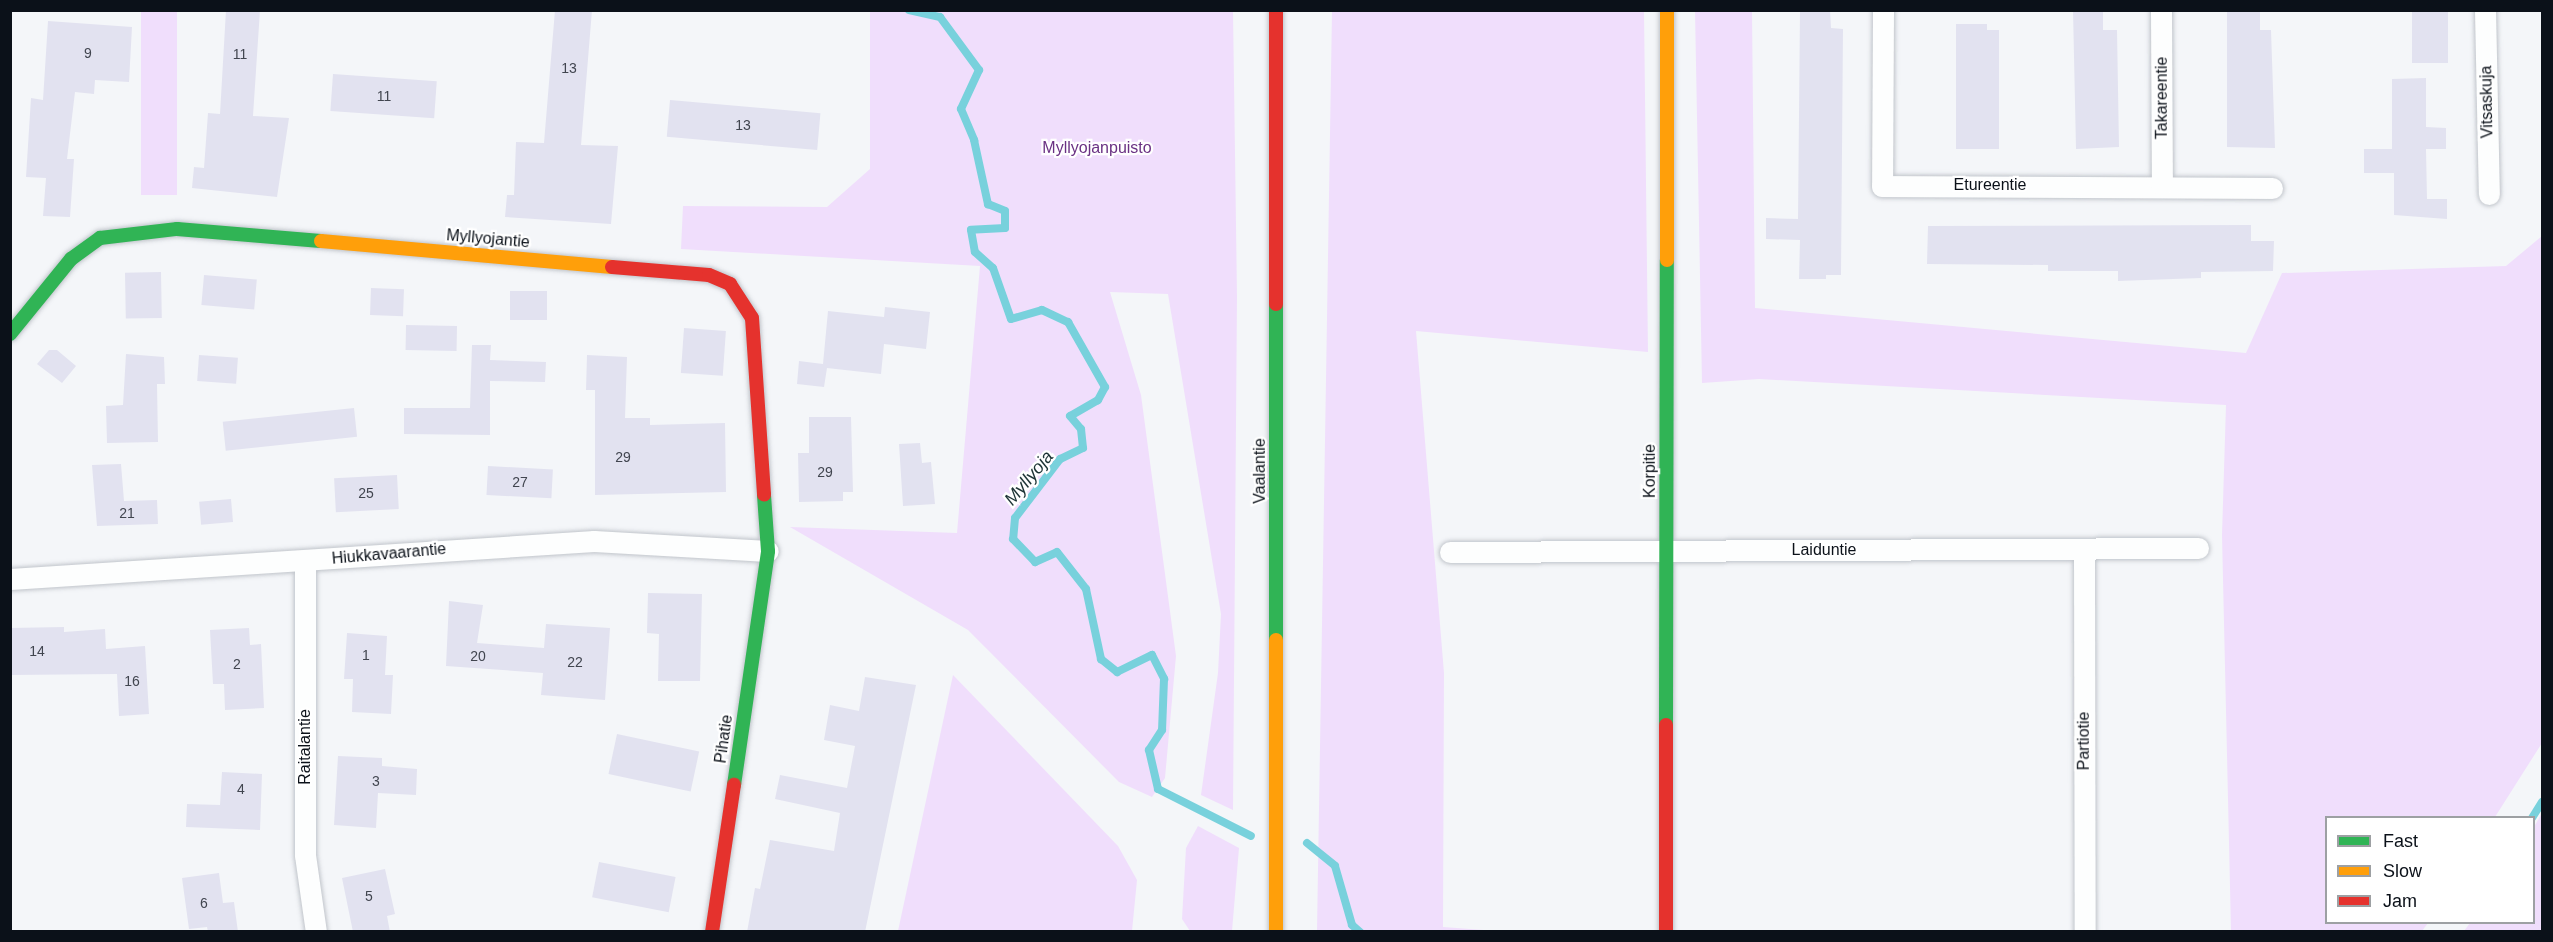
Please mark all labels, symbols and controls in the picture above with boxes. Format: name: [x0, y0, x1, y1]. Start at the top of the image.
house number: 9: [84, 45, 92, 61]
house number: 11: [233, 46, 247, 62]
street label: Takareentie: [2152, 57, 2172, 139]
house number: 13: [561, 60, 577, 76]
street label: Vitsaskuja: [2477, 66, 2497, 138]
house number: 11: [377, 88, 391, 104]
house number: 13: [735, 117, 751, 133]
park label: Myllyojanpuisto: [1042, 138, 1152, 158]
street label: Etureentie: [1954, 175, 2026, 195]
street label: Myllyojantie: [446, 226, 530, 252]
street label: Vaalantie: [1250, 438, 1270, 504]
street label: Korpitie: [1640, 444, 1660, 498]
water label: Myllyoja: [1000, 446, 1058, 510]
house number: 29: [615, 449, 631, 465]
house number: 29: [817, 464, 833, 480]
house number: 27: [512, 474, 528, 490]
house number: 25: [358, 485, 374, 501]
house number: 21: [119, 505, 135, 521]
street label: Hiukkavaarantie: [331, 539, 447, 569]
street label: Laiduntie: [1792, 540, 1856, 560]
house number: 14: [29, 643, 45, 659]
house number: 1: [362, 647, 370, 663]
house number: 20: [470, 648, 486, 664]
house number: 22: [567, 654, 583, 670]
house number: 2: [233, 656, 241, 672]
house number: 16: [124, 673, 140, 689]
street label: Raitalantie: [295, 709, 315, 785]
street label: Partiotie: [2074, 712, 2094, 770]
street label: Pihatie: [711, 713, 737, 765]
house number: 3: [372, 773, 380, 789]
house number: 4: [237, 781, 245, 797]
legend: [2325, 816, 2535, 924]
text: Fast: [2383, 831, 2418, 851]
text: Slow: [2383, 861, 2422, 881]
house number: 5: [365, 888, 373, 904]
text: Jam: [2383, 891, 2417, 911]
house number: 6: [200, 895, 208, 911]

